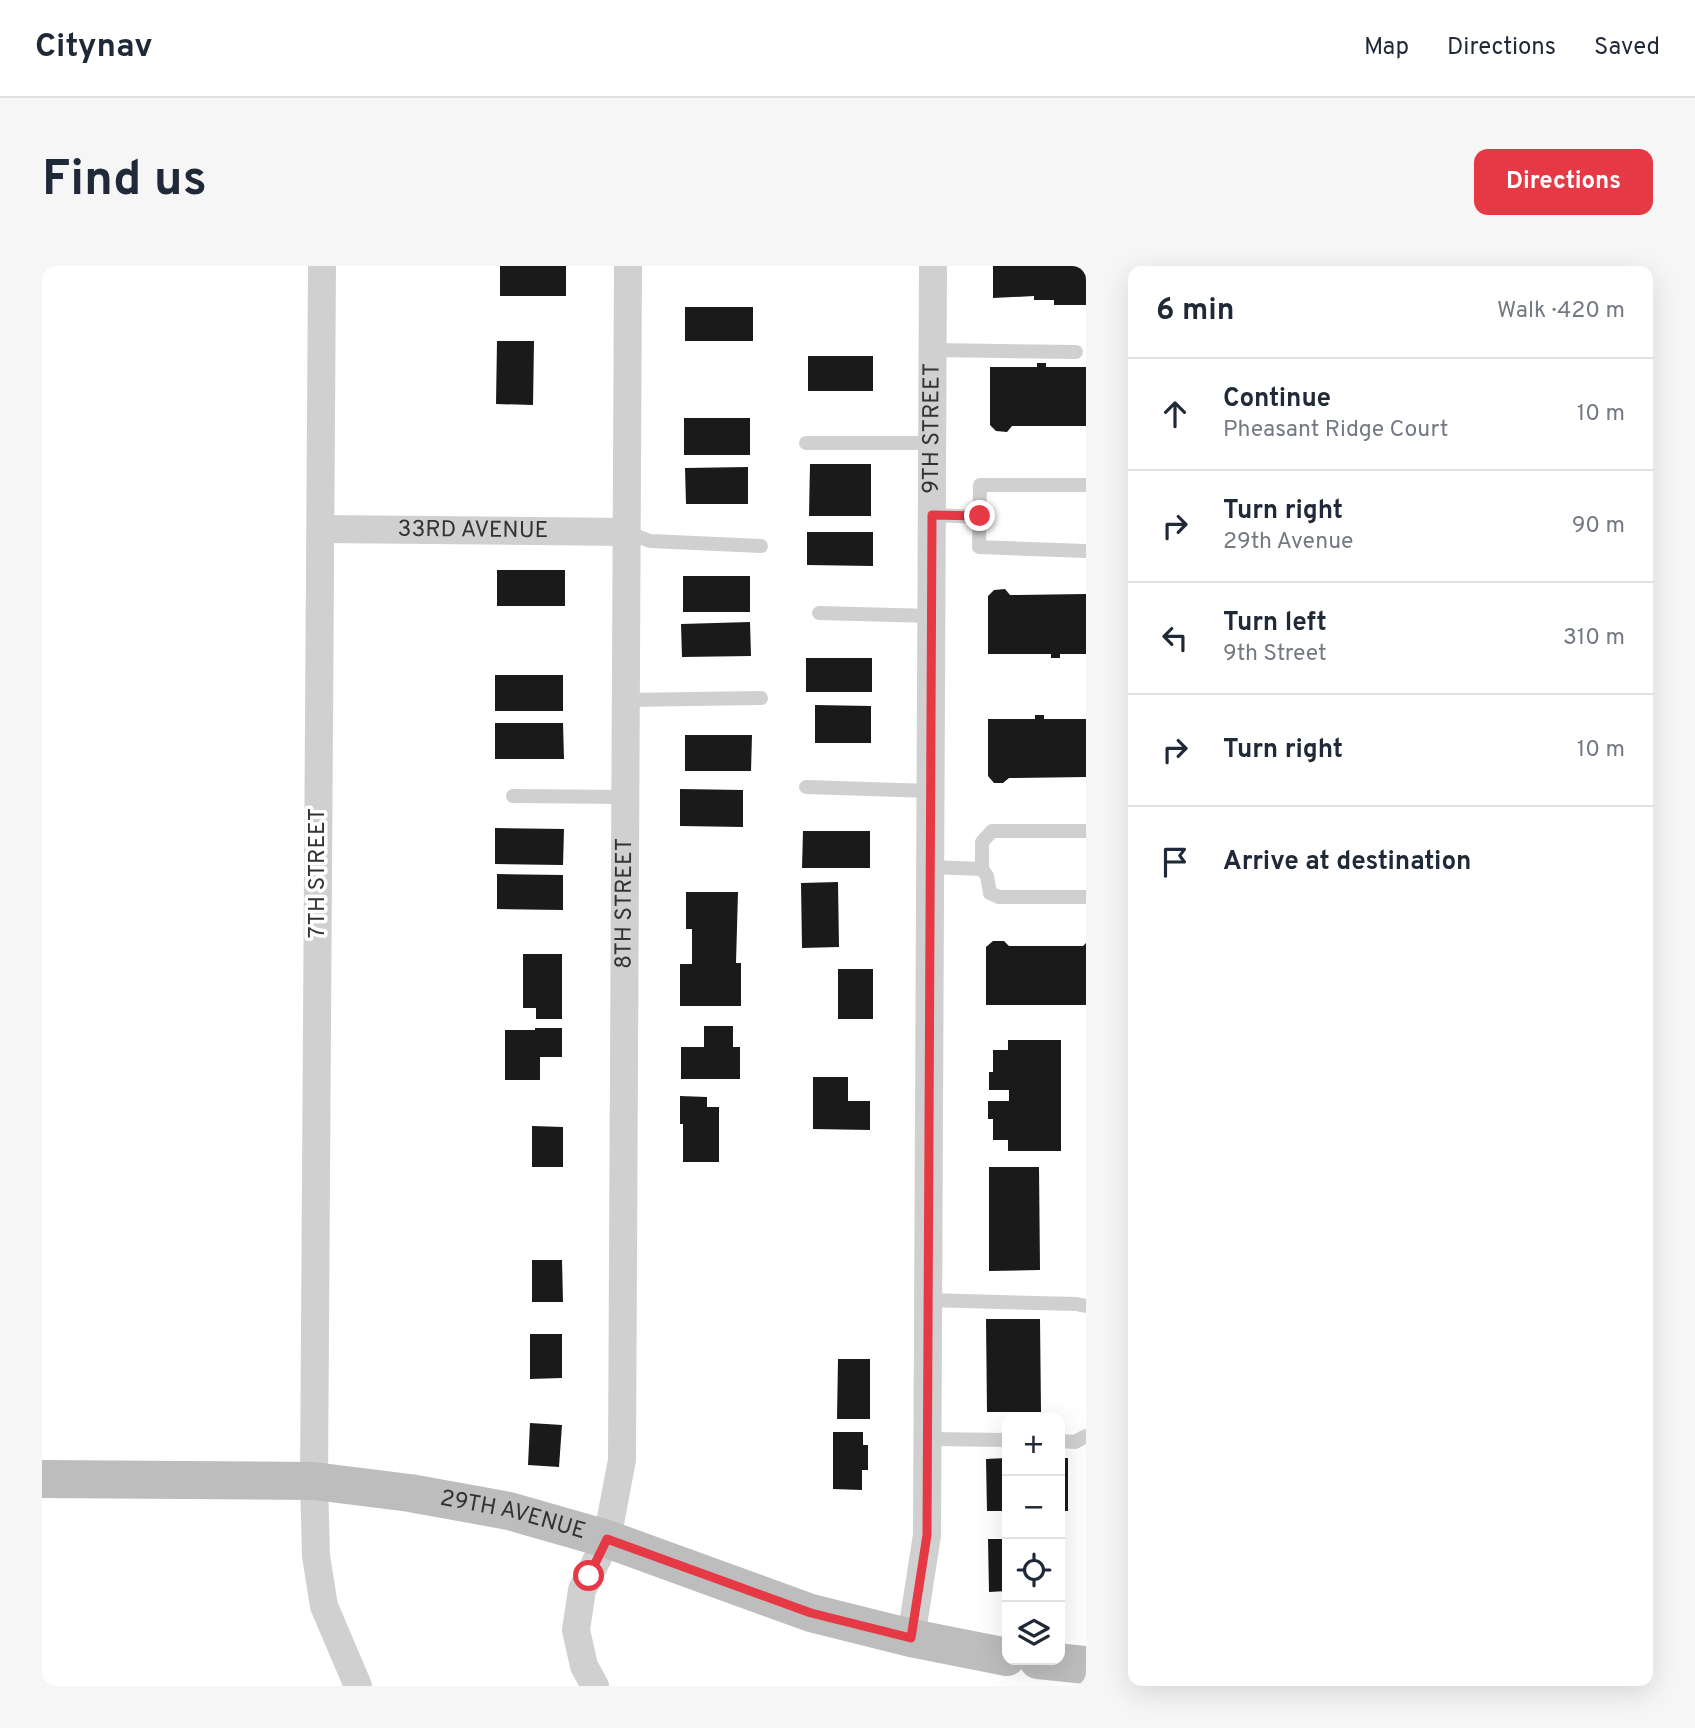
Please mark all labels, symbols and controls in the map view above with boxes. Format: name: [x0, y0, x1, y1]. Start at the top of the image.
text: Citynav: [35, 27, 153, 69]
text: Map: [1364, 33, 1409, 63]
text: Directions: [1447, 33, 1556, 63]
text: Saved: [1594, 33, 1660, 63]
button: Directions: [1474, 149, 1653, 215]
text: Find us: [42, 151, 207, 213]
text: 6 min: [1156, 293, 1234, 330]
text: Walk · 420 m: [1497, 297, 1625, 326]
street label: 9TH STREET: [917, 363, 947, 494]
text: Continue: [1223, 383, 1331, 416]
icon: ahead: [1156, 395, 1194, 433]
text: 10 m: [1577, 400, 1625, 429]
text: Pheasant Ridge Court: [1223, 416, 1448, 445]
text: Turn right: [1223, 495, 1343, 528]
route end: [964, 500, 995, 531]
icon: right: [1156, 507, 1194, 545]
text: 90 m: [1572, 512, 1625, 541]
street label: 33RD AVENUE: [397, 515, 549, 546]
text: 29th Avenue: [1223, 528, 1353, 557]
text: Turn left: [1223, 607, 1327, 640]
icon: left: [1156, 619, 1194, 657]
text: 310 m: [1563, 624, 1625, 653]
text: 9th Street: [1223, 640, 1327, 669]
icon: right: [1156, 731, 1194, 769]
text: Turn right: [1223, 734, 1343, 767]
text: 10 m: [1577, 736, 1625, 765]
street label: 7TH STREET: [304, 808, 333, 938]
street label: 8TH STREET: [610, 838, 640, 969]
icon: arrive: [1156, 843, 1194, 881]
text: Arrive at destination: [1223, 846, 1471, 879]
map controls: [1002, 1413, 1065, 1665]
button: +: [1002, 1413, 1065, 1476]
button: −: [1002, 1476, 1065, 1539]
street label: 29TH AVENUE: [438, 1484, 589, 1547]
button: locate: [1002, 1539, 1065, 1602]
route start: [573, 1560, 604, 1591]
button: layers: [1002, 1602, 1065, 1665]

